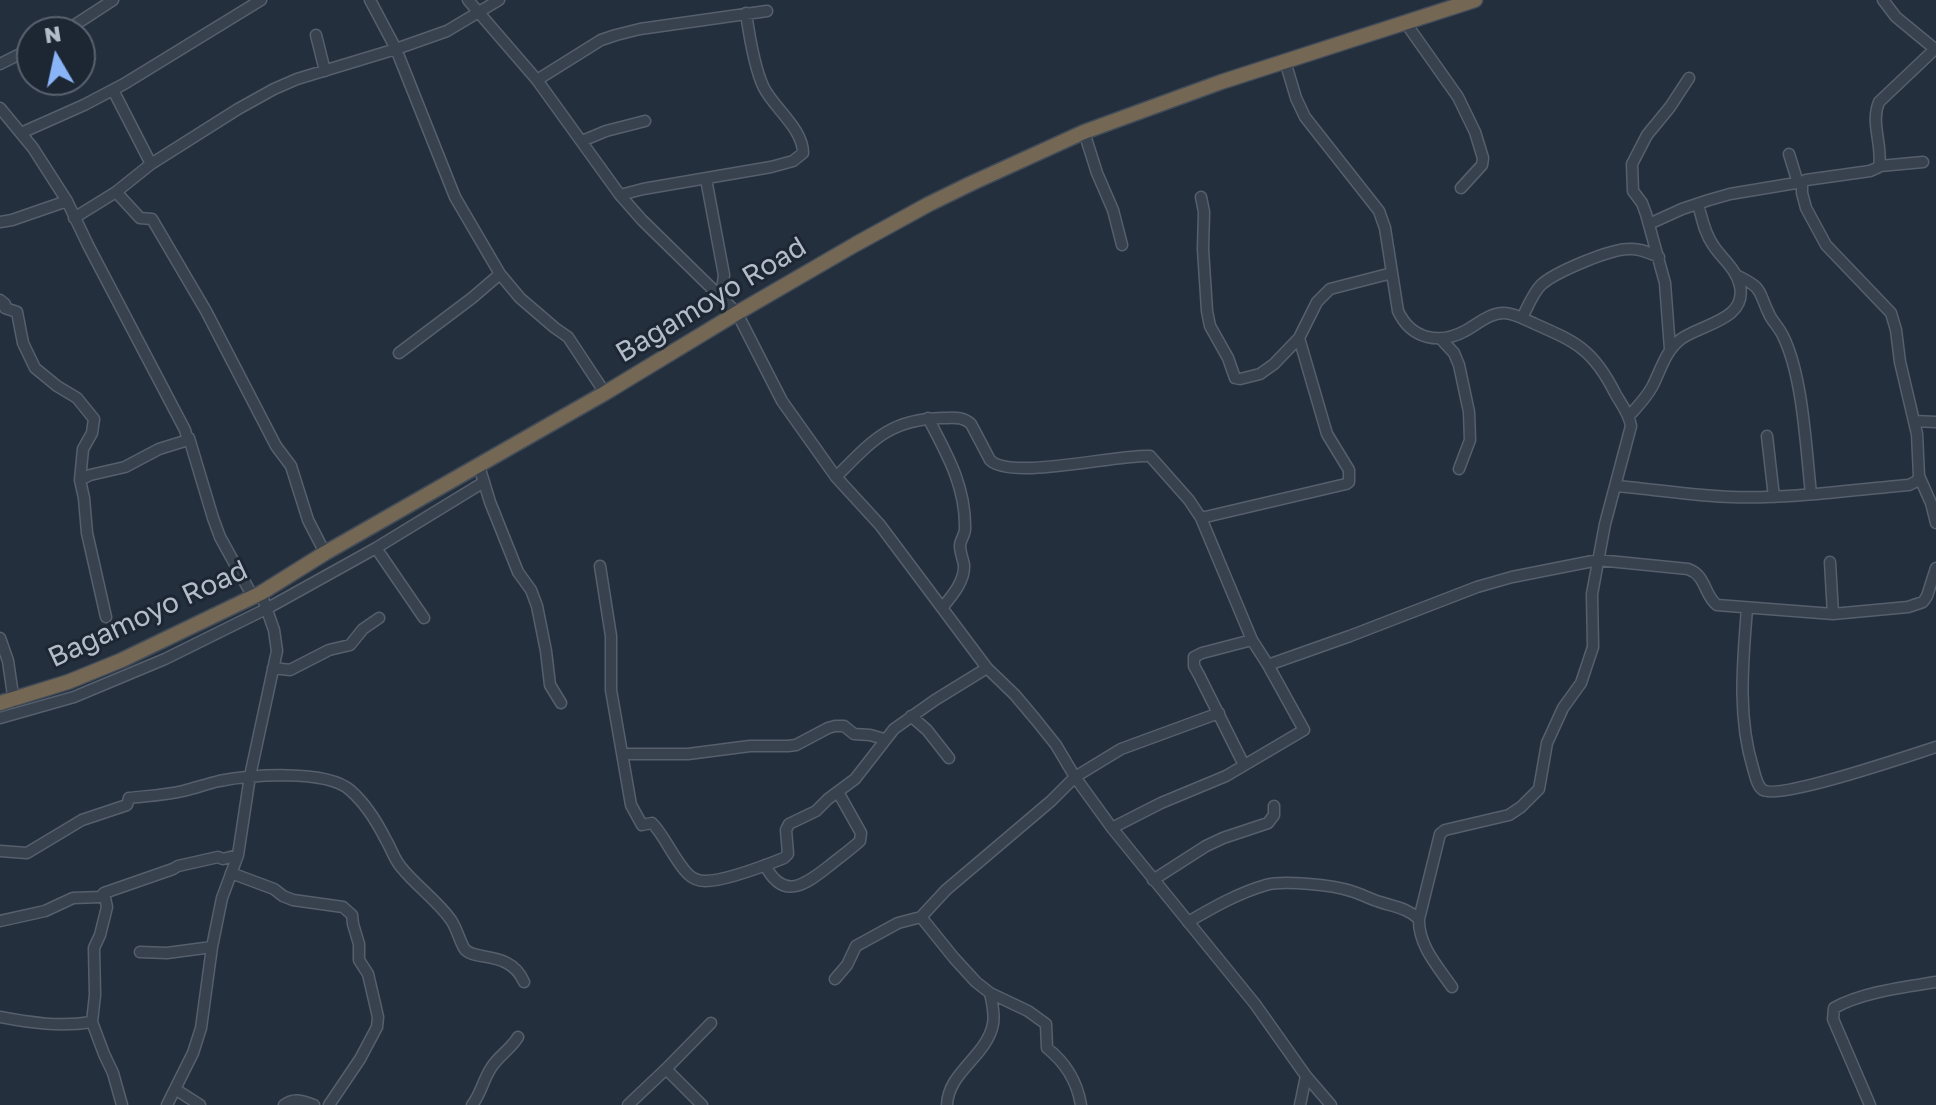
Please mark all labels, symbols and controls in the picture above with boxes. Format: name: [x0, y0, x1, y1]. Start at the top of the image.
north arrow: [16, 16, 96, 96]
text: N: [42, 19, 63, 48]
street label: Bagamoyo Road: [610, 230, 812, 370]
street label: Bagamoyo Road: [43, 553, 253, 675]

